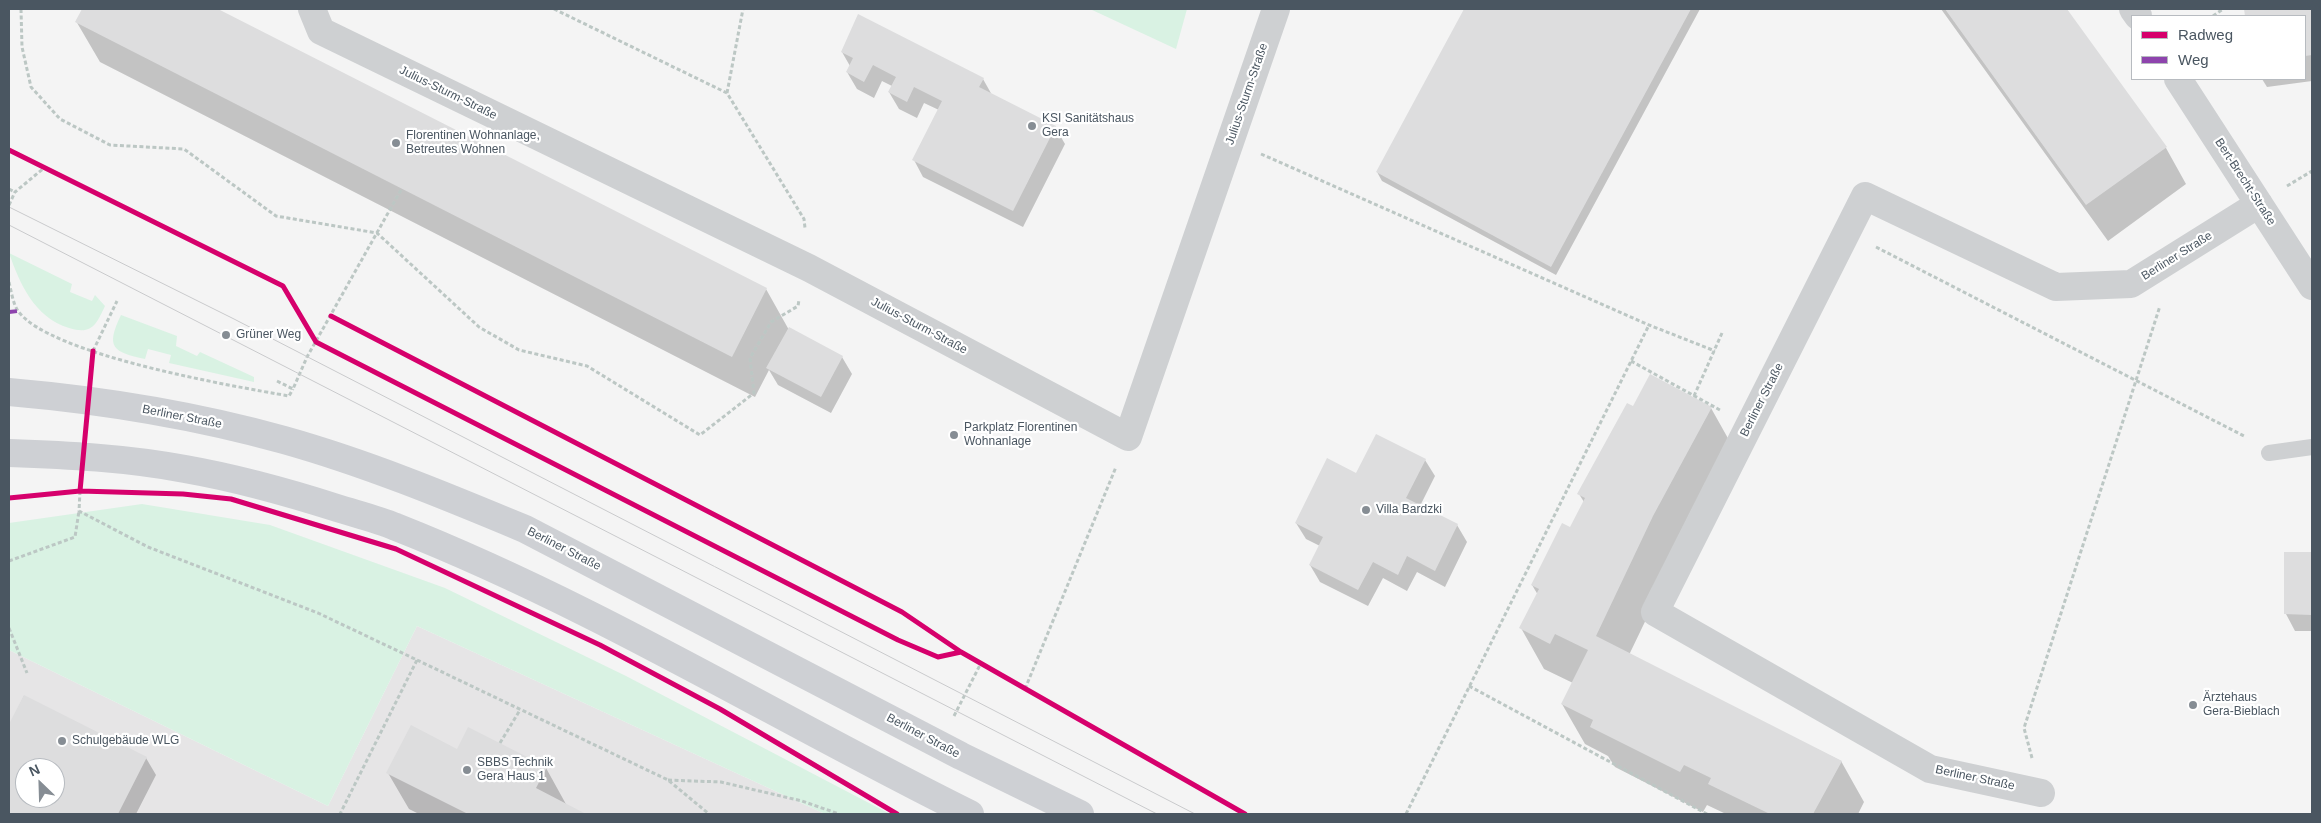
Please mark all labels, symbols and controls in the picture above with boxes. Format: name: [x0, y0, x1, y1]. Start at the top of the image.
legend: [2131, 15, 2306, 80]
text: Radweg: [2178, 26, 2233, 43]
street label: Julius-Sturm-Straße: [1223, 41, 1271, 147]
text: Weg: [2178, 51, 2209, 68]
street label: Julius-Sturm-Straße: [397, 63, 499, 123]
place label: KSI Sanitätshaus Gera: [1042, 112, 1134, 140]
marker: KSI Sanitätshaus Gera: [1026, 120, 1038, 132]
place label: Florentinen Wohnanlage, Betreutes Wohnen: [406, 129, 540, 157]
street label: Bert-Brecht-Straße: [2212, 136, 2278, 228]
marker: Florentinen Wohnanlage, Betreutes Wohnen: [390, 137, 402, 149]
street label: Berliner Straße: [2139, 229, 2215, 283]
street label: Julius-Sturm-Straße: [869, 295, 969, 357]
place label: Grüner Weg: [236, 328, 301, 342]
marker: Grüner Weg: [220, 329, 232, 341]
street label: Berliner Straße: [1737, 361, 1787, 439]
street label: Berliner Straße: [141, 402, 223, 432]
place label: Parkplatz Florentinen Wohnanlage: [964, 421, 1077, 449]
marker: Parkplatz Florentinen Wohnanlage: [948, 429, 960, 441]
place label: Villa Bardzki: [1376, 503, 1442, 517]
marker: Villa Bardzki: [1360, 504, 1372, 516]
street label: Berliner Straße: [525, 524, 603, 574]
place label: Ärztehaus Gera-Bieblach: [2203, 691, 2280, 719]
marker: Ärztehaus Gera-Bieblach: [2187, 699, 2199, 711]
street label: Berliner Straße: [884, 711, 962, 761]
place label: Schulgebäude WLG: [72, 734, 179, 748]
marker: Schulgebäude WLG: [56, 735, 68, 747]
place label: SBBS Technik Gera Haus 1: [477, 756, 553, 784]
north arrow: [15, 758, 65, 808]
text: N: [26, 761, 42, 780]
street label: Berliner Straße: [1934, 763, 2016, 793]
marker: SBBS Technik Gera Haus 1: [461, 764, 473, 776]

